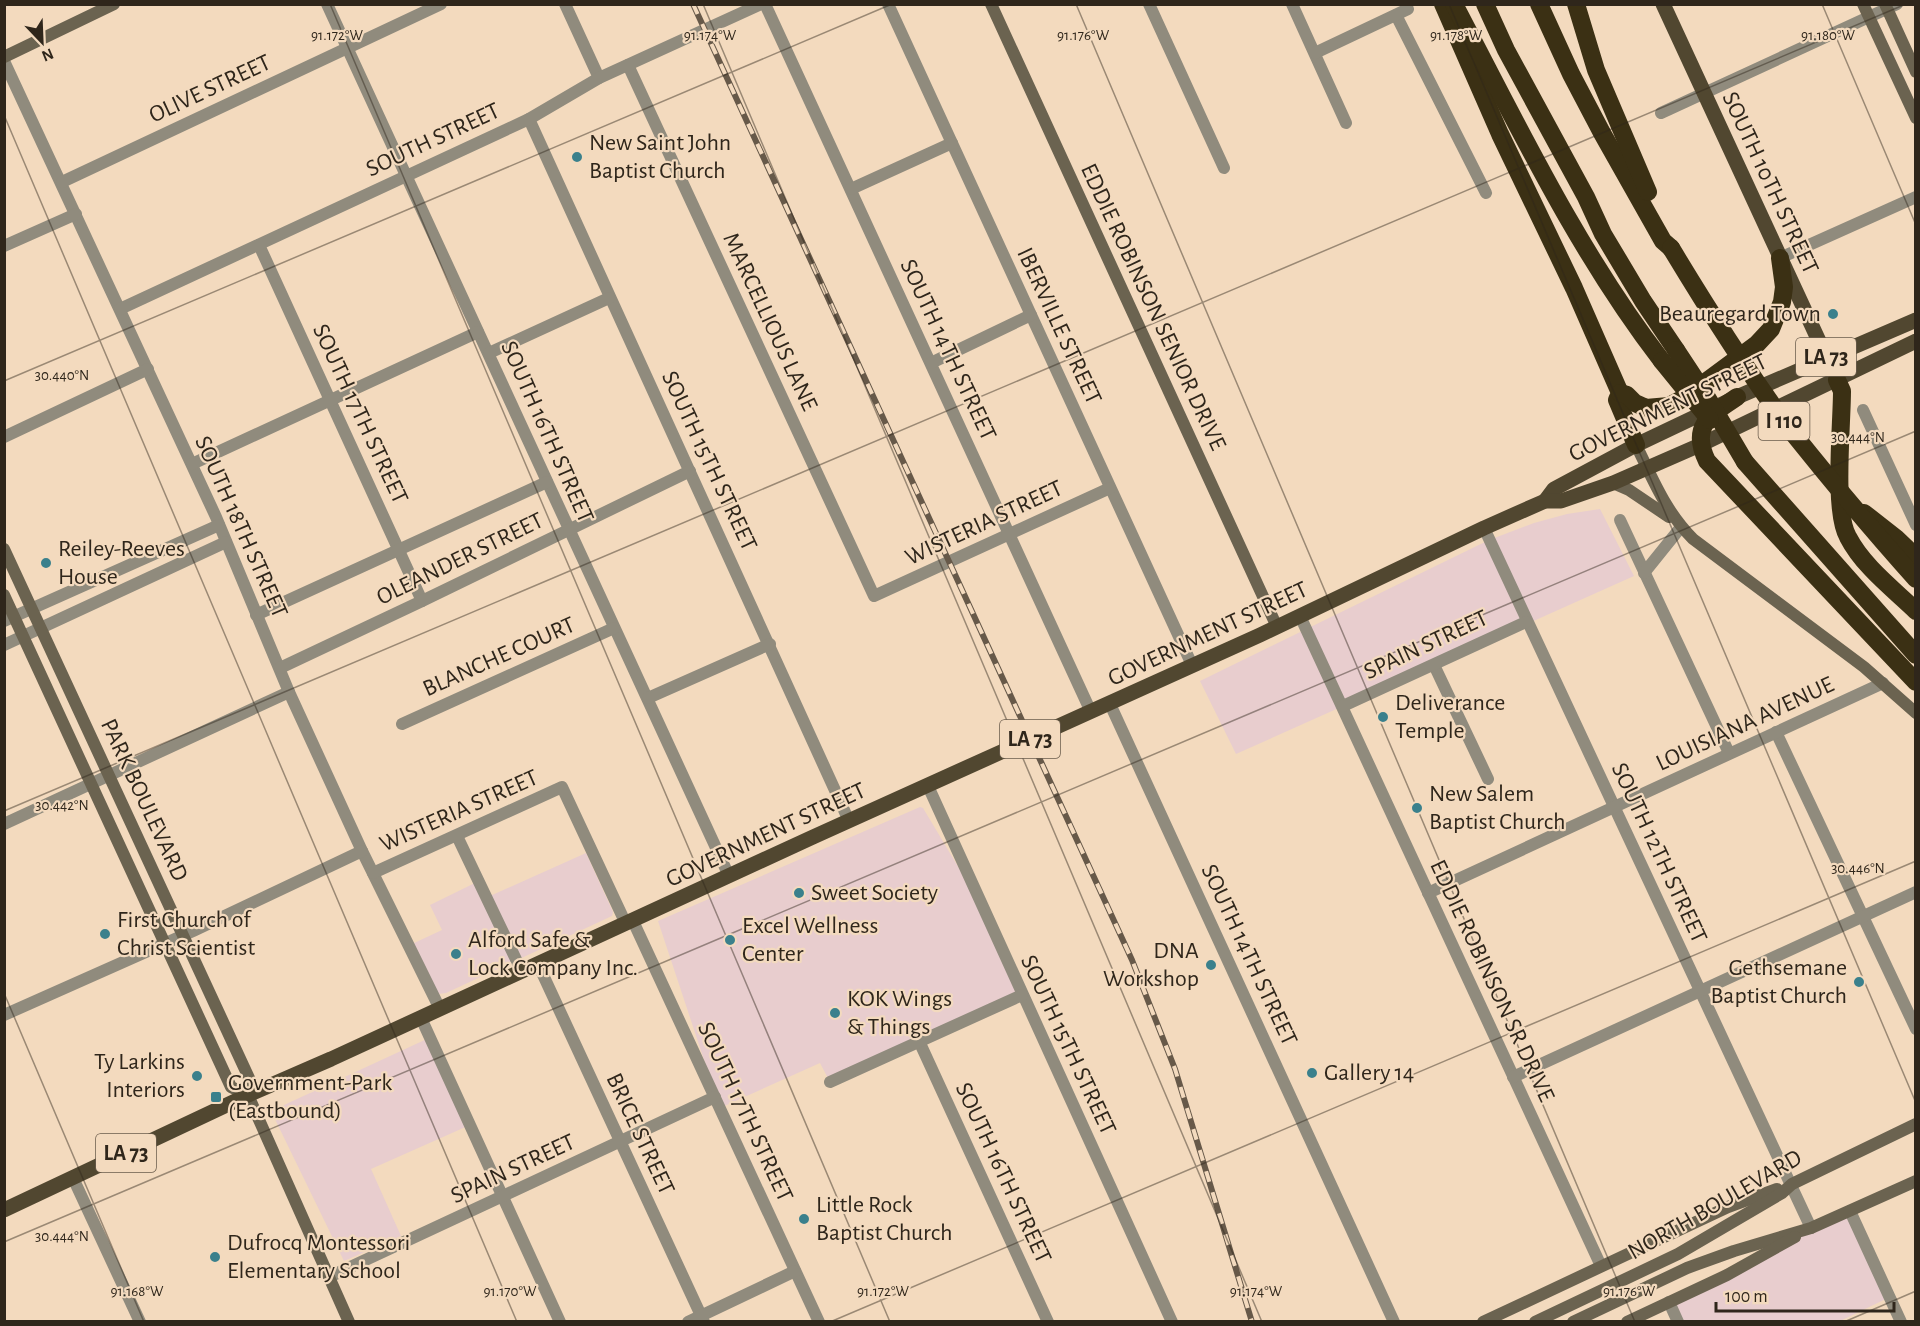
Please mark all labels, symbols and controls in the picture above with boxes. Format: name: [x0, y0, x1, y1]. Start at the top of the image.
north arrow: [12, 12, 72, 72]
text: 91.172°W: [311, 28, 364, 43]
text: 91.174°W: [684, 28, 737, 43]
text: 91.176°W: [1057, 28, 1110, 43]
text: 91.178°W: [1430, 28, 1483, 43]
text: 91.180°W: [1801, 28, 1856, 43]
text: N: [39, 45, 56, 64]
street label: OLIVE STREET: [145, 50, 275, 128]
street label: SOUTH 10TH STREET: [1717, 88, 1823, 278]
street label: SOUTH STREET: [362, 98, 504, 181]
place label: New Saint John Baptist Church: [589, 131, 731, 183]
marker: New Saint John Baptist Church: [570, 150, 584, 164]
street label: EDDIE ROBINSON SENIOR DRIVE: [1076, 160, 1230, 454]
street label: MARCELLIOUS LANE: [718, 229, 822, 415]
street label: IBERVILLE STREET: [1012, 244, 1106, 408]
street label: SOUTH 14TH STREET: [896, 256, 1001, 444]
place label: Beauregard Town: [1659, 302, 1821, 326]
marker: Beauregard Town: [1826, 307, 1840, 321]
street label: SOUTH 17TH STREET: [308, 321, 412, 508]
street label: SOUTH 16TH STREET: [496, 337, 598, 527]
road number: LA 73: [1796, 338, 1856, 376]
street label: GOVERNMENT STREET: [1565, 349, 1771, 466]
text: 30.440°N: [35, 368, 89, 383]
street label: SOUTH 15TH STREET: [657, 368, 761, 555]
road number: I 110: [1758, 402, 1810, 440]
text: 30.444°N: [1831, 430, 1885, 445]
street label: SOUTH 18TH STREET: [190, 432, 292, 622]
street label: WISTERIA STREET: [902, 476, 1067, 570]
street label: OLEANDER STREET: [373, 508, 547, 610]
place label: Reiley-Reeves House: [58, 537, 185, 589]
marker: Reiley-Reeves House: [39, 556, 53, 570]
street label: GOVERNMENT STREET: [1104, 577, 1312, 691]
street label: SPAIN STREET: [1360, 606, 1492, 684]
street label: BLANCHE COURT: [419, 613, 579, 701]
street label: LOUISIANA AVENUE: [1652, 672, 1838, 776]
place label: Deliverance Temple: [1395, 691, 1505, 743]
marker: Deliverance Temple: [1376, 710, 1390, 724]
street label: PARK BOULEVARD: [96, 715, 192, 885]
road number: LA 73: [1000, 720, 1060, 758]
street label: SOUTH 12TH STREET: [1607, 759, 1711, 947]
street label: WISTERIA STREET: [376, 765, 542, 857]
street label: GOVERNMENT STREET: [662, 778, 870, 892]
place label: New Salem Baptist Church: [1429, 782, 1566, 834]
text: 30.442°N: [35, 798, 89, 813]
marker: New Salem Baptist Church: [1410, 801, 1424, 815]
street label: EDDIE ROBINSON SR DRIVE: [1425, 856, 1559, 1106]
street label: SOUTH 14TH STREET: [1197, 861, 1302, 1049]
text: 30.446°N: [1831, 861, 1885, 876]
place label: Sweet Society: [811, 881, 938, 905]
marker: Sweet Society: [792, 886, 806, 900]
place label: First Church of Christ Scientist: [117, 908, 255, 960]
place label: Excel Wellness Center: [742, 914, 878, 966]
marker: First Church of Christ Scientist: [98, 927, 112, 941]
place label: Alford Safe & Lock Company Inc.: [468, 928, 638, 980]
marker: Excel Wellness Center: [723, 933, 737, 947]
place label: DNA Workshop: [1103, 939, 1199, 991]
marker: Alford Safe & Lock Company Inc.: [449, 947, 463, 961]
street label: SOUTH 15TH STREET: [1016, 952, 1120, 1139]
place label: Gethsemane Baptist Church: [1710, 956, 1847, 1008]
marker: DNA Workshop: [1204, 958, 1218, 972]
marker: Gethsemane Baptist Church: [1852, 975, 1866, 989]
place label: KOK Wings & Things: [847, 987, 952, 1039]
marker: KOK Wings & Things: [828, 1006, 842, 1020]
street label: SOUTH 17TH STREET: [693, 1019, 797, 1206]
place label: Ty Larkins Interiors: [94, 1050, 185, 1102]
place label: Gallery 14: [1324, 1061, 1414, 1085]
marker: Gallery 14: [1305, 1066, 1319, 1080]
marker: Ty Larkins Interiors: [190, 1069, 204, 1083]
street label: BRICE STREET: [601, 1069, 679, 1199]
place label: Government-Park (Eastbound): [228, 1071, 392, 1123]
street label: SOUTH 16TH STREET: [951, 1079, 1055, 1267]
marker: Government-Park (Eastbound): [209, 1090, 223, 1104]
street label: SPAIN STREET: [447, 1130, 579, 1208]
road number: LA 73: [96, 1134, 156, 1172]
street label: NORTH BOULEVARD: [1624, 1146, 1806, 1264]
place label: Little Rock Baptist Church: [816, 1193, 953, 1245]
marker: Little Rock Baptist Church: [797, 1212, 811, 1226]
text: 30.444°N: [35, 1229, 89, 1244]
place label: Dufrocq Montessori Elementary School: [227, 1231, 410, 1283]
marker: Dufrocq Montessori Elementary School: [208, 1250, 222, 1264]
scale bar: [1716, 1275, 1894, 1313]
text: 91.168°W: [111, 1284, 164, 1299]
text: 91.170°W: [484, 1284, 537, 1299]
text: 91.172°W: [857, 1284, 910, 1299]
text: 91.174°W: [1230, 1284, 1283, 1299]
text: 91.176°W: [1603, 1284, 1656, 1299]
text: 100 m: [1725, 1288, 1768, 1306]

